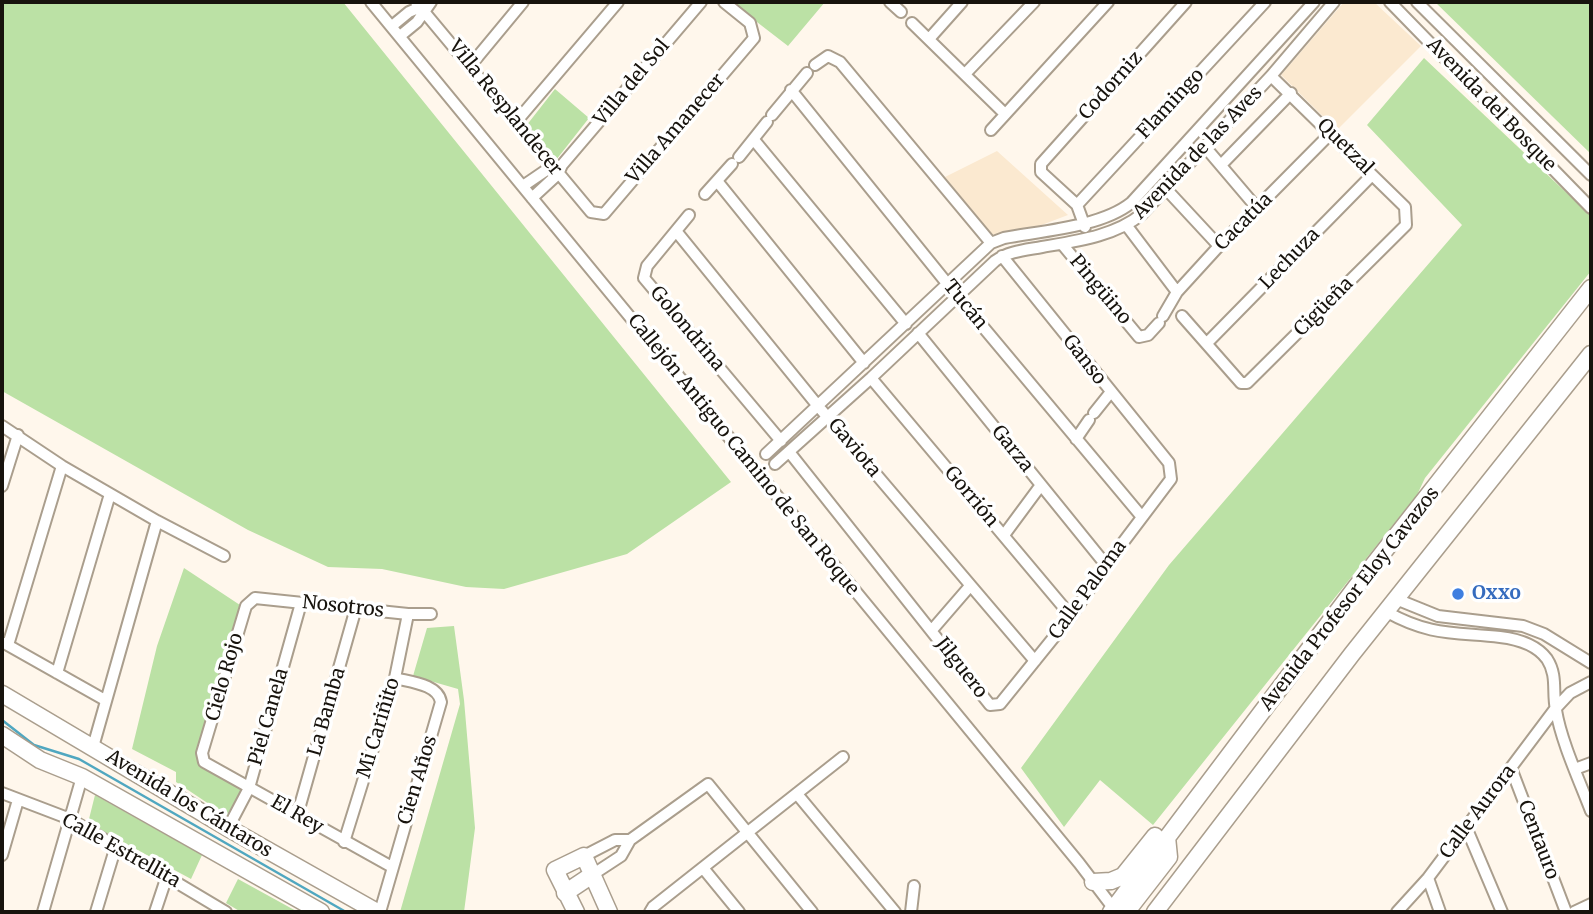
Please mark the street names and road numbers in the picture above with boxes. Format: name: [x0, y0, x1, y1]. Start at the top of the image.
street label: Avenida del Bosque: [1422, 34, 1560, 176]
street label: Villa del Sol: [589, 35, 675, 131]
street label: Villa Resplandecer: [443, 36, 567, 180]
street label: Codorniz: [1074, 47, 1148, 125]
street label: Flamingo: [1133, 64, 1209, 144]
street label: Villa Amanecer: [622, 69, 730, 189]
street label: Avenida de las Aves: [1129, 82, 1267, 224]
street label: Quetzal: [1312, 114, 1378, 180]
street label: Cacatúa: [1211, 189, 1277, 255]
street label: Lechuza: [1255, 224, 1325, 294]
street label: Pingüino: [1064, 251, 1136, 329]
street label: Cigüeña: [1290, 273, 1358, 341]
street label: Tucán: [938, 276, 992, 334]
street label: Golondrina: [645, 282, 729, 376]
street label: Callejón Antiguo Camino de San Roque: [622, 310, 864, 600]
street label: Ganso: [1057, 331, 1111, 389]
street label: Gaviota: [823, 414, 885, 482]
street label: Garza: [986, 421, 1038, 477]
street label: Gorrión: [939, 462, 1003, 532]
street label: Avenida Profesor Eloy Cavazos: [1255, 482, 1445, 716]
street label: Calle Paloma: [1044, 536, 1132, 644]
street label: Nosotros: [301, 591, 385, 623]
street label: Cielo Rojo: [202, 630, 248, 724]
street label: Jilguero: [930, 633, 992, 703]
street label: La Bamba: [304, 665, 350, 759]
street label: Piel Canela: [244, 666, 294, 768]
street label: Mi Cariñito: [353, 675, 405, 781]
street label: Cien Años: [394, 733, 442, 827]
street label: Avenida los Cántaros: [102, 745, 276, 863]
street label: Calle Aurora: [1435, 761, 1521, 863]
street label: El Rey: [267, 791, 327, 839]
street label: Centauro: [1513, 797, 1563, 883]
street label: Calle Estrellita: [58, 809, 184, 893]

